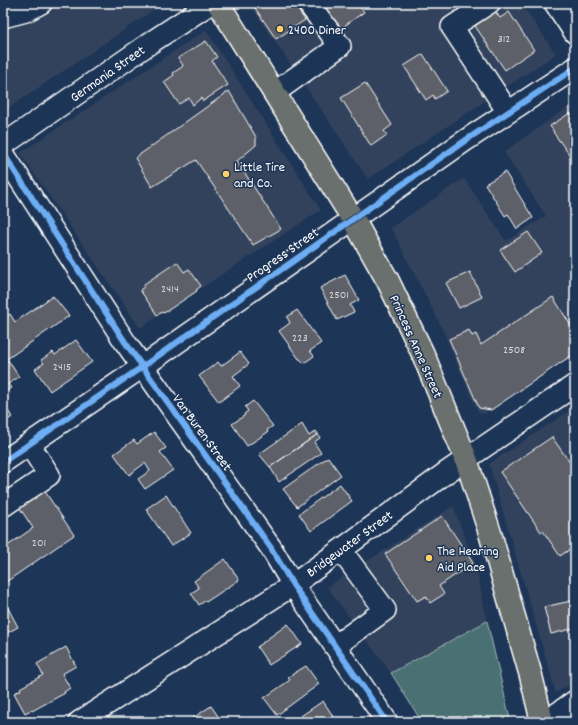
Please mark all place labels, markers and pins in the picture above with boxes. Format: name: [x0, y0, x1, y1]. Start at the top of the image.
place label: 2400 Diner: [288, 21, 347, 41]
marker: 2400 Diner: [275, 24, 285, 34]
place label: Little Tire and Co.: [234, 158, 285, 194]
marker: Little Tire and Co.: [221, 169, 231, 179]
place label: The Hearing Aid Place: [437, 542, 499, 578]
marker: The Hearing Aid Place: [424, 553, 434, 563]

